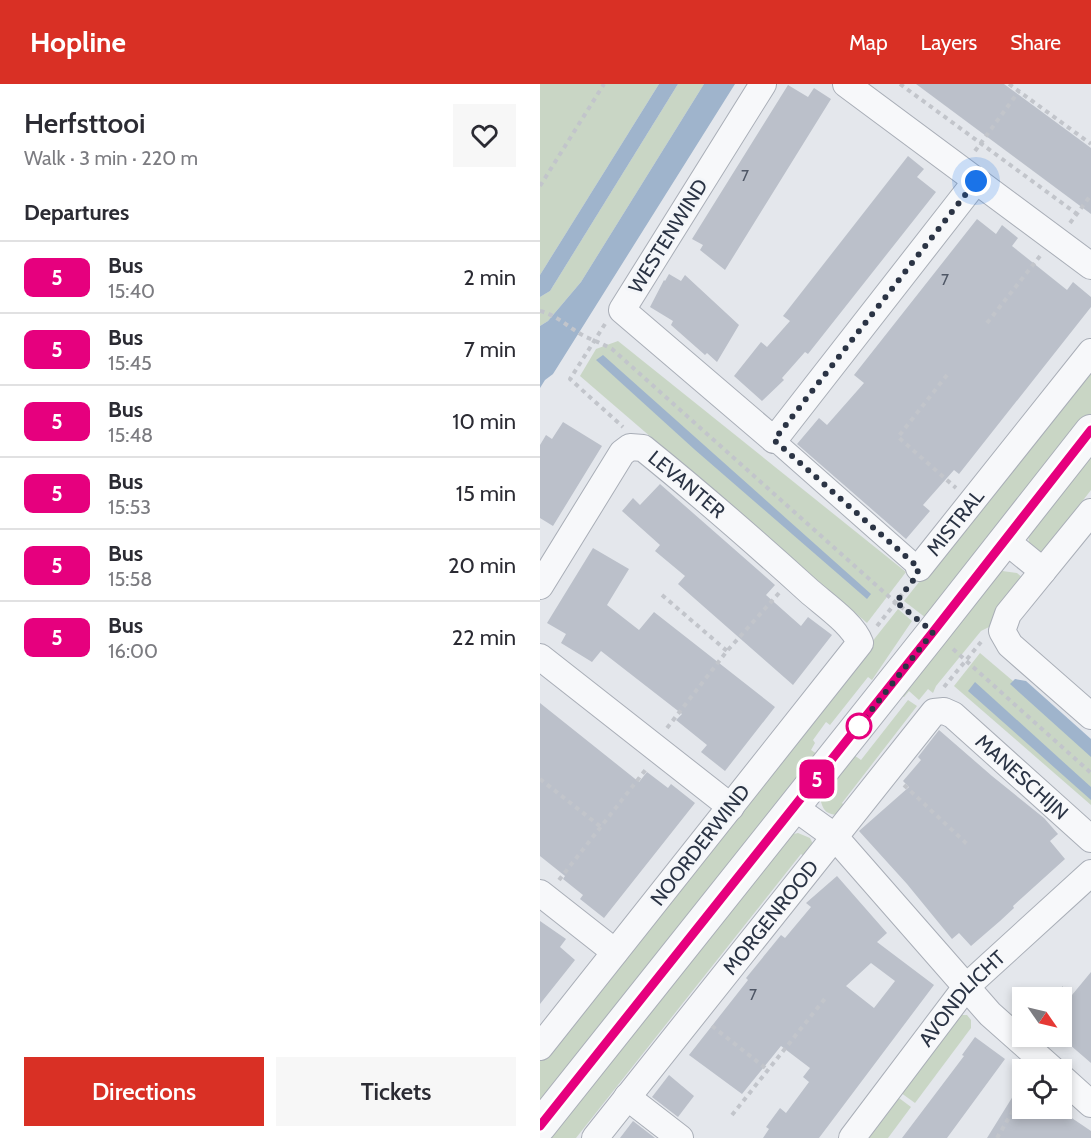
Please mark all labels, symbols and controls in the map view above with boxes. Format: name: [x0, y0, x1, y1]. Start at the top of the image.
text: Hopline: [30, 25, 126, 59]
text: Map: [849, 30, 888, 55]
text: Layers: [921, 30, 977, 55]
text: Share: [1010, 30, 1061, 55]
button: heart: [453, 104, 516, 167]
text: Herfsttooi: [24, 106, 146, 140]
text: Walk · 3 min · 220 m: [24, 146, 198, 170]
house number: 7: [741, 166, 749, 185]
your location: [961, 166, 991, 196]
street label: WESTENWIND: [623, 174, 713, 298]
text: Departures: [24, 199, 129, 226]
text: Bus: [108, 252, 143, 279]
text: 2 min: [463, 264, 516, 291]
text: 5: [51, 265, 63, 290]
house number: 7: [941, 270, 949, 289]
text: 15:40: [108, 279, 155, 303]
text: Bus: [108, 324, 143, 351]
text: 7 min: [464, 336, 516, 363]
text: 5: [51, 337, 63, 362]
text: 15:45: [108, 351, 152, 375]
text: Bus: [108, 396, 143, 423]
text: 10 min: [452, 408, 516, 435]
text: 5: [51, 409, 63, 434]
text: 15:48: [108, 423, 153, 447]
street label: LEVANTER: [644, 445, 730, 523]
text: Bus: [108, 468, 143, 495]
text: 15 min: [456, 480, 516, 507]
text: 5: [51, 481, 63, 506]
street label: MISTRAL: [921, 485, 989, 561]
text: 15:53: [108, 495, 151, 519]
text: Bus: [108, 540, 143, 567]
text: 20 min: [448, 552, 516, 579]
text: 5: [51, 553, 63, 578]
text: 15:58: [108, 567, 152, 591]
text: Bus: [108, 612, 143, 639]
text: 22 min: [452, 624, 516, 651]
text: 5: [51, 625, 63, 650]
text: 16:00: [108, 639, 158, 663]
unlabelled marker: [846, 713, 872, 739]
street label: MANESCHIJN: [971, 729, 1073, 825]
line badge: 5: [798, 760, 836, 798]
text: 5: [811, 767, 823, 792]
street label: NOORDERWIND: [645, 780, 755, 910]
street label: MORGENROOD: [718, 855, 823, 979]
street label: AVONDLICHT: [914, 945, 1010, 1051]
house number: 7: [749, 985, 757, 1004]
north arrow: [1012, 987, 1072, 1047]
map controls: [1012, 987, 1072, 1119]
button: Directions: [24, 1057, 264, 1126]
button: Tickets: [276, 1057, 516, 1126]
button: locate: [1012, 1059, 1072, 1119]

